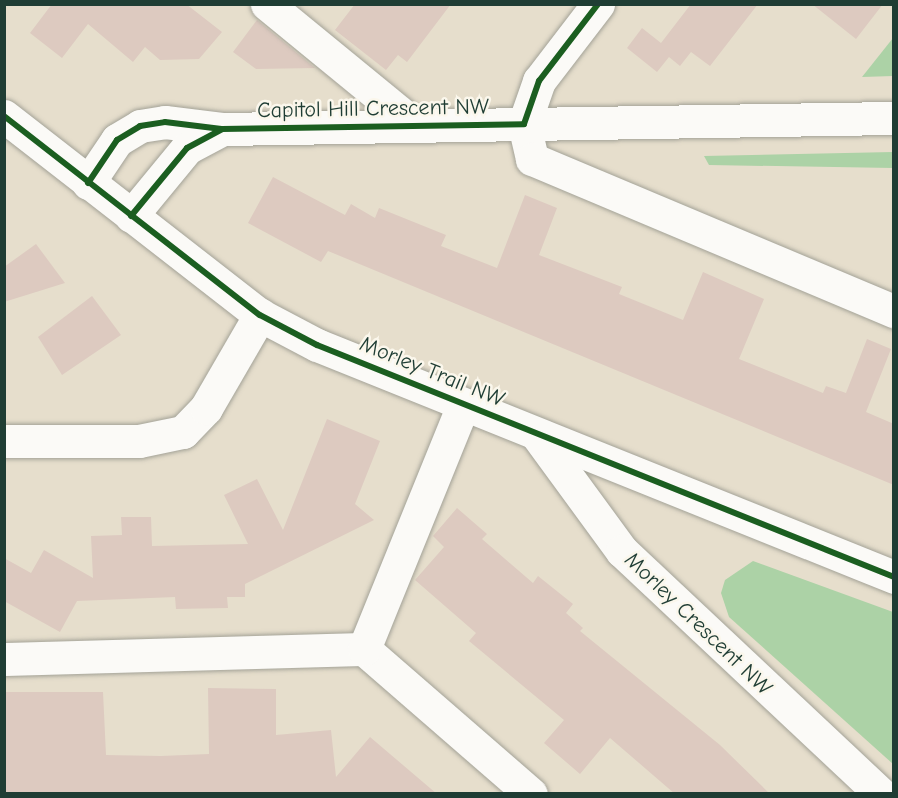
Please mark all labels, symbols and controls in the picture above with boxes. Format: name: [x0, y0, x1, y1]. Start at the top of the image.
street label: Capitol Hill Crescent NW: [257, 94, 489, 124]
street label: Morley Trail NW: [356, 331, 508, 413]
street label: Morley Crescent NW: [619, 547, 777, 701]

